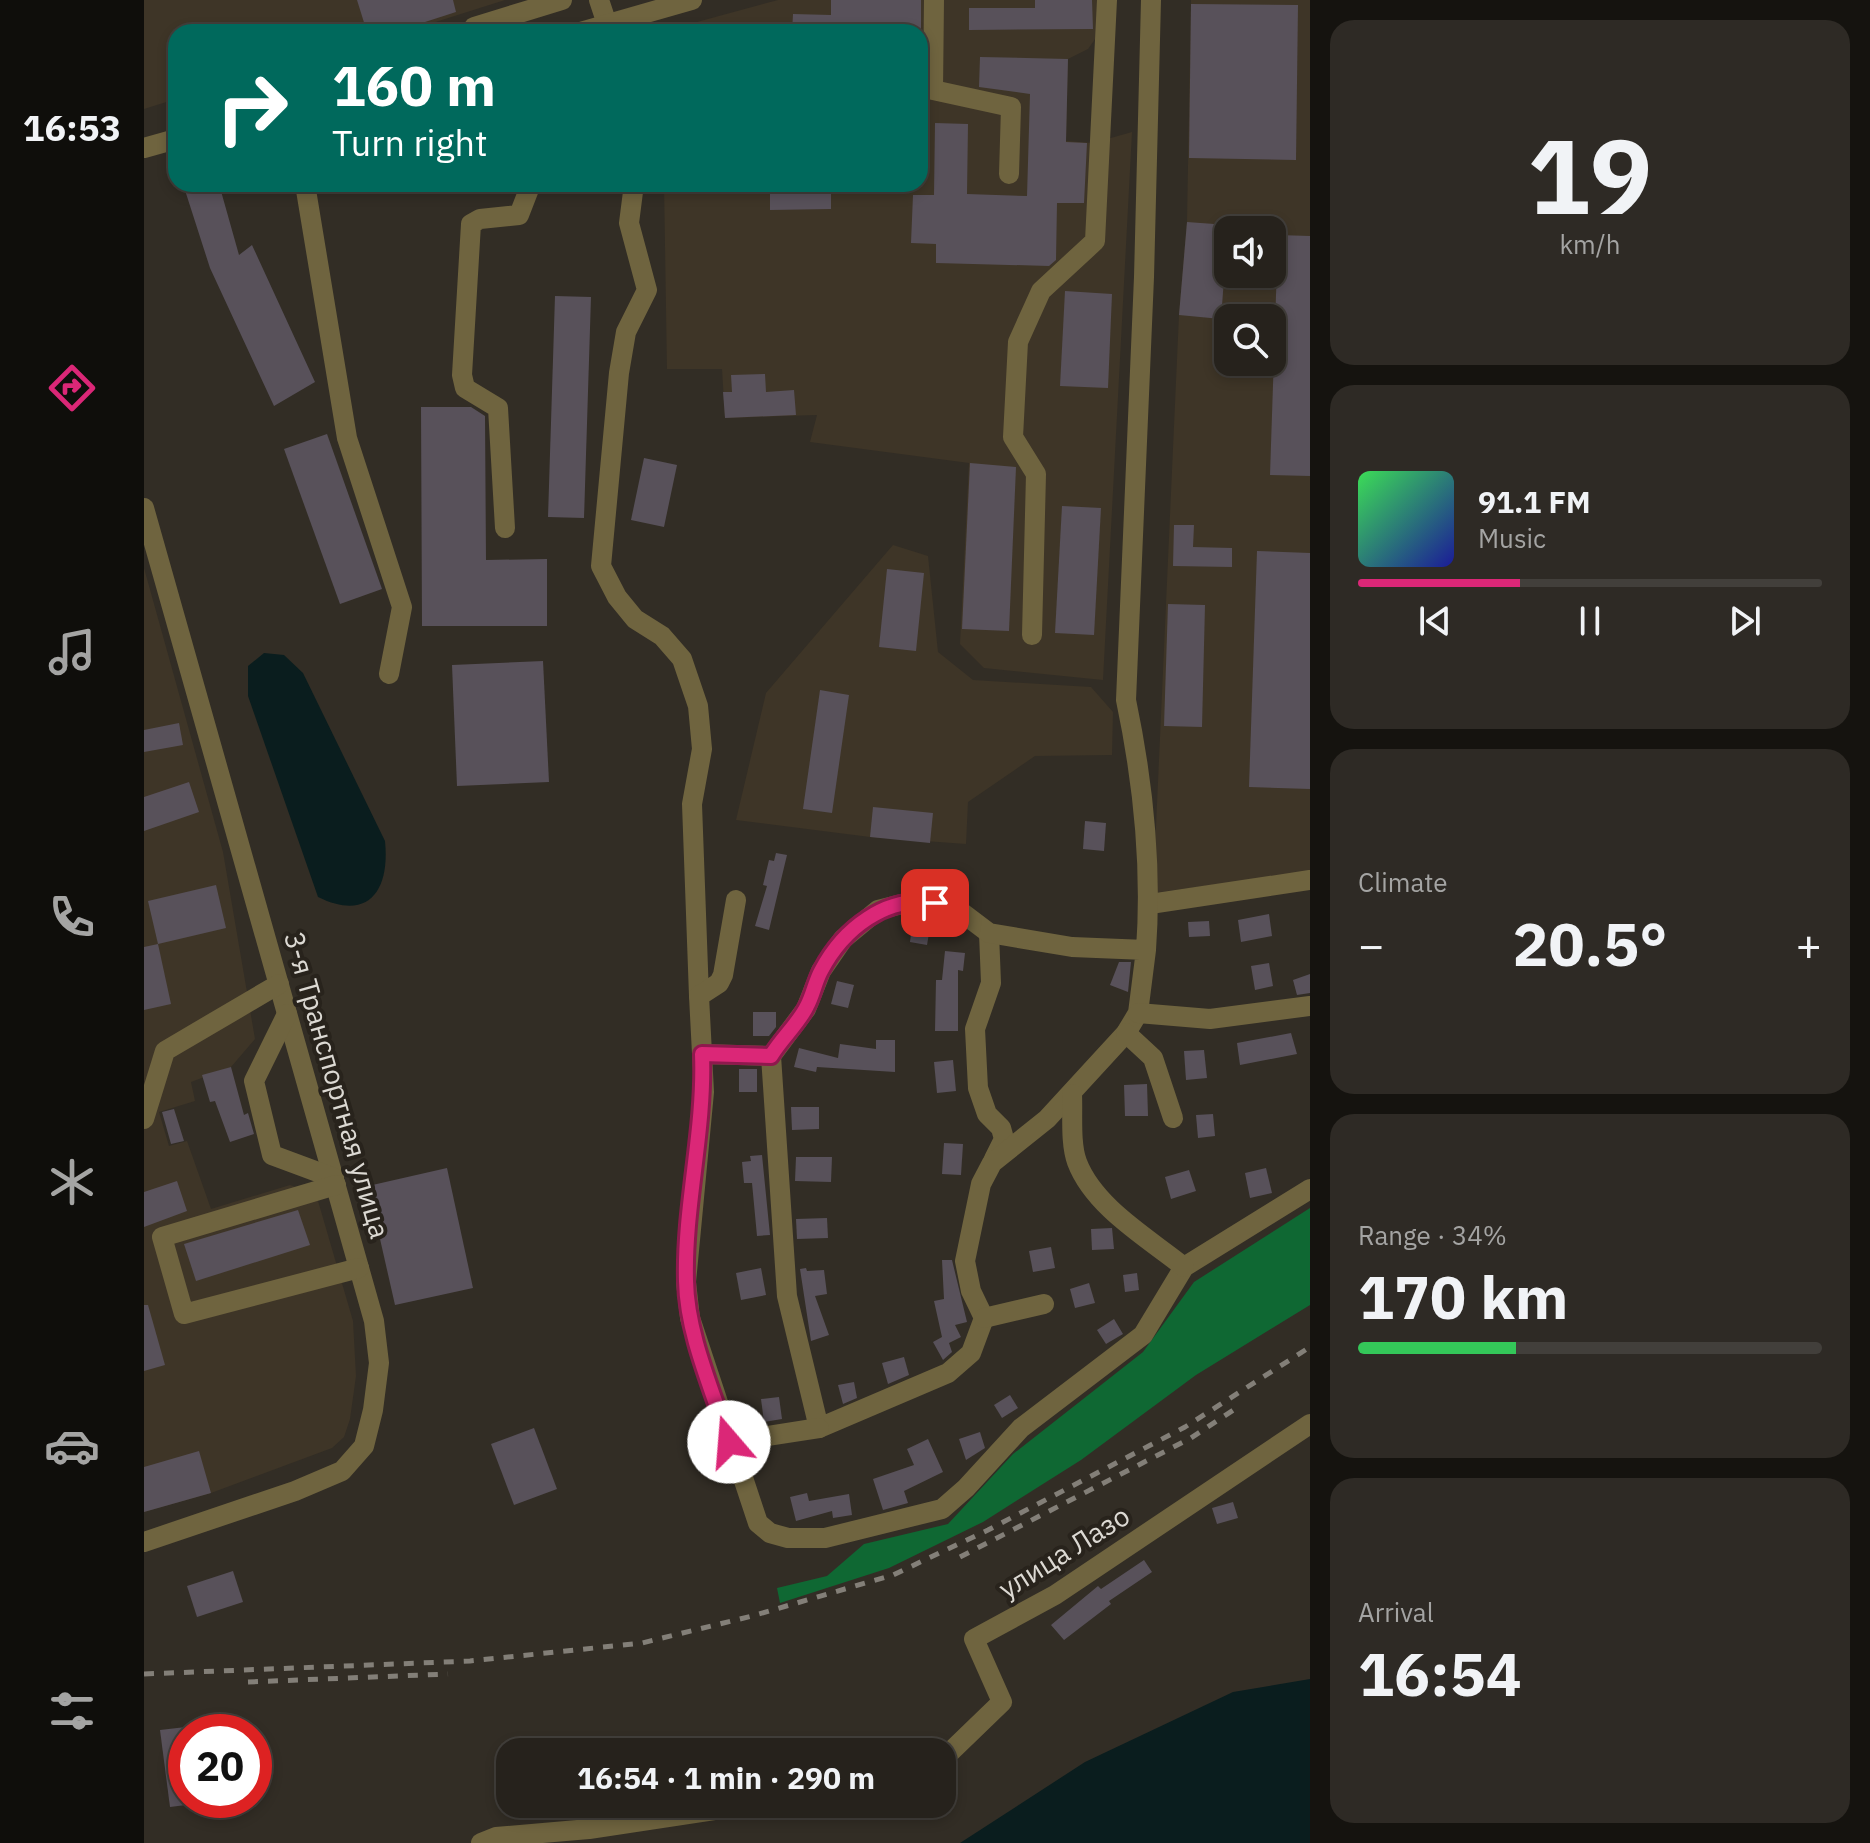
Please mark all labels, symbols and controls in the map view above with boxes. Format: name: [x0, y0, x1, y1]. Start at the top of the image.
text: 160 m: [332, 49, 496, 121]
icon: right: [200, 56, 304, 160]
text: 16:53: [23, 104, 121, 151]
text: 19: [1528, 107, 1652, 243]
text: Turn right: [332, 119, 488, 166]
map controls: [1214, 216, 1286, 376]
button: sound: [1214, 216, 1286, 288]
text: km/h: [1559, 227, 1621, 261]
button: search: [1214, 304, 1286, 376]
icon: directions: [44, 360, 100, 416]
text: 91.1 FM: [1478, 482, 1591, 521]
text: Music: [1478, 521, 1546, 555]
icon: previous: [1413, 599, 1457, 643]
icon: pause: [1568, 599, 1612, 643]
icon: next: [1723, 599, 1767, 643]
icon: music: [44, 624, 100, 680]
text: Climate: [1358, 865, 1448, 899]
pin: [901, 869, 969, 937]
icon: arrive: [913, 881, 957, 925]
icon: phone: [44, 889, 100, 945]
text: 20.5°: [1513, 904, 1667, 983]
text: −: [1358, 916, 1384, 973]
text: +: [1796, 916, 1822, 973]
street label: 3-я Транспортная улица: [276, 927, 399, 1243]
icon: climate: [44, 1154, 100, 1210]
text: Range · 34%: [1358, 1218, 1507, 1252]
text: 170 km: [1358, 1257, 1568, 1336]
position arrow: [687, 1400, 771, 1484]
icon: car: [44, 1418, 100, 1474]
street label: улица Лазо: [991, 1497, 1136, 1606]
text: Arrival: [1358, 1595, 1434, 1629]
text: 16:54: [1358, 1634, 1522, 1713]
icon: filters: [44, 1683, 100, 1739]
speed limit sign: 20: [168, 1714, 272, 1818]
text: 16:54 · 1 min · 290 m: [577, 1758, 875, 1797]

